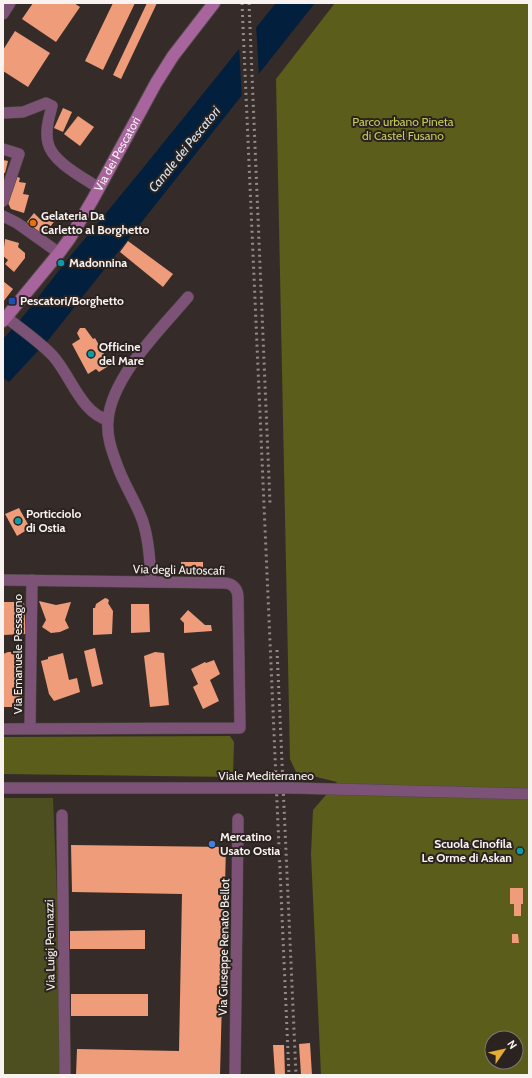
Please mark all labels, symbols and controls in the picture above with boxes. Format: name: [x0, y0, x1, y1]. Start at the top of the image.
water label: Canale dei Pescatori: [145, 103, 224, 195]
street label: Via dei Pescatori: [91, 114, 143, 194]
park label: Parco urbano Pineta di Castel Fusano: [352, 114, 454, 143]
place label: Gelateria Da Carletto al Borghetto: [41, 208, 149, 237]
marker: Gelateria Da Carletto al Borghetto: [28, 218, 38, 228]
place label: Madonnina: [69, 255, 127, 270]
marker: Madonnina: [56, 258, 66, 268]
place label: Pescatori/Borghetto: [20, 293, 124, 308]
marker: Pescatori/Borghetto: [7, 296, 17, 306]
place label: Officine del Mare: [99, 339, 144, 368]
marker: Officine del Mare: [86, 349, 96, 359]
place label: Porticciolo di Ostia: [26, 506, 82, 535]
marker: Porticciolo di Ostia: [13, 516, 23, 526]
street label: Via degli Autoscafi: [133, 561, 225, 578]
street label: Via Emanuele Pessagno: [10, 593, 25, 714]
street label: Viale Mediterraneo: [218, 768, 314, 783]
place label: Mercatino Usato Ostia: [220, 829, 280, 858]
place label: Scuola Cinofila Le Orme di Askan: [422, 836, 512, 865]
marker: Mercatino Usato Ostia: [207, 839, 217, 849]
marker: Scuola Cinofila Le Orme di Askan: [515, 846, 525, 856]
street label: Via Giuseppe Renato Bellot: [215, 878, 232, 1016]
street label: Via Luigi Pennazzi: [41, 899, 58, 991]
north arrow: [484, 1030, 524, 1070]
text: N: [504, 1037, 520, 1052]

